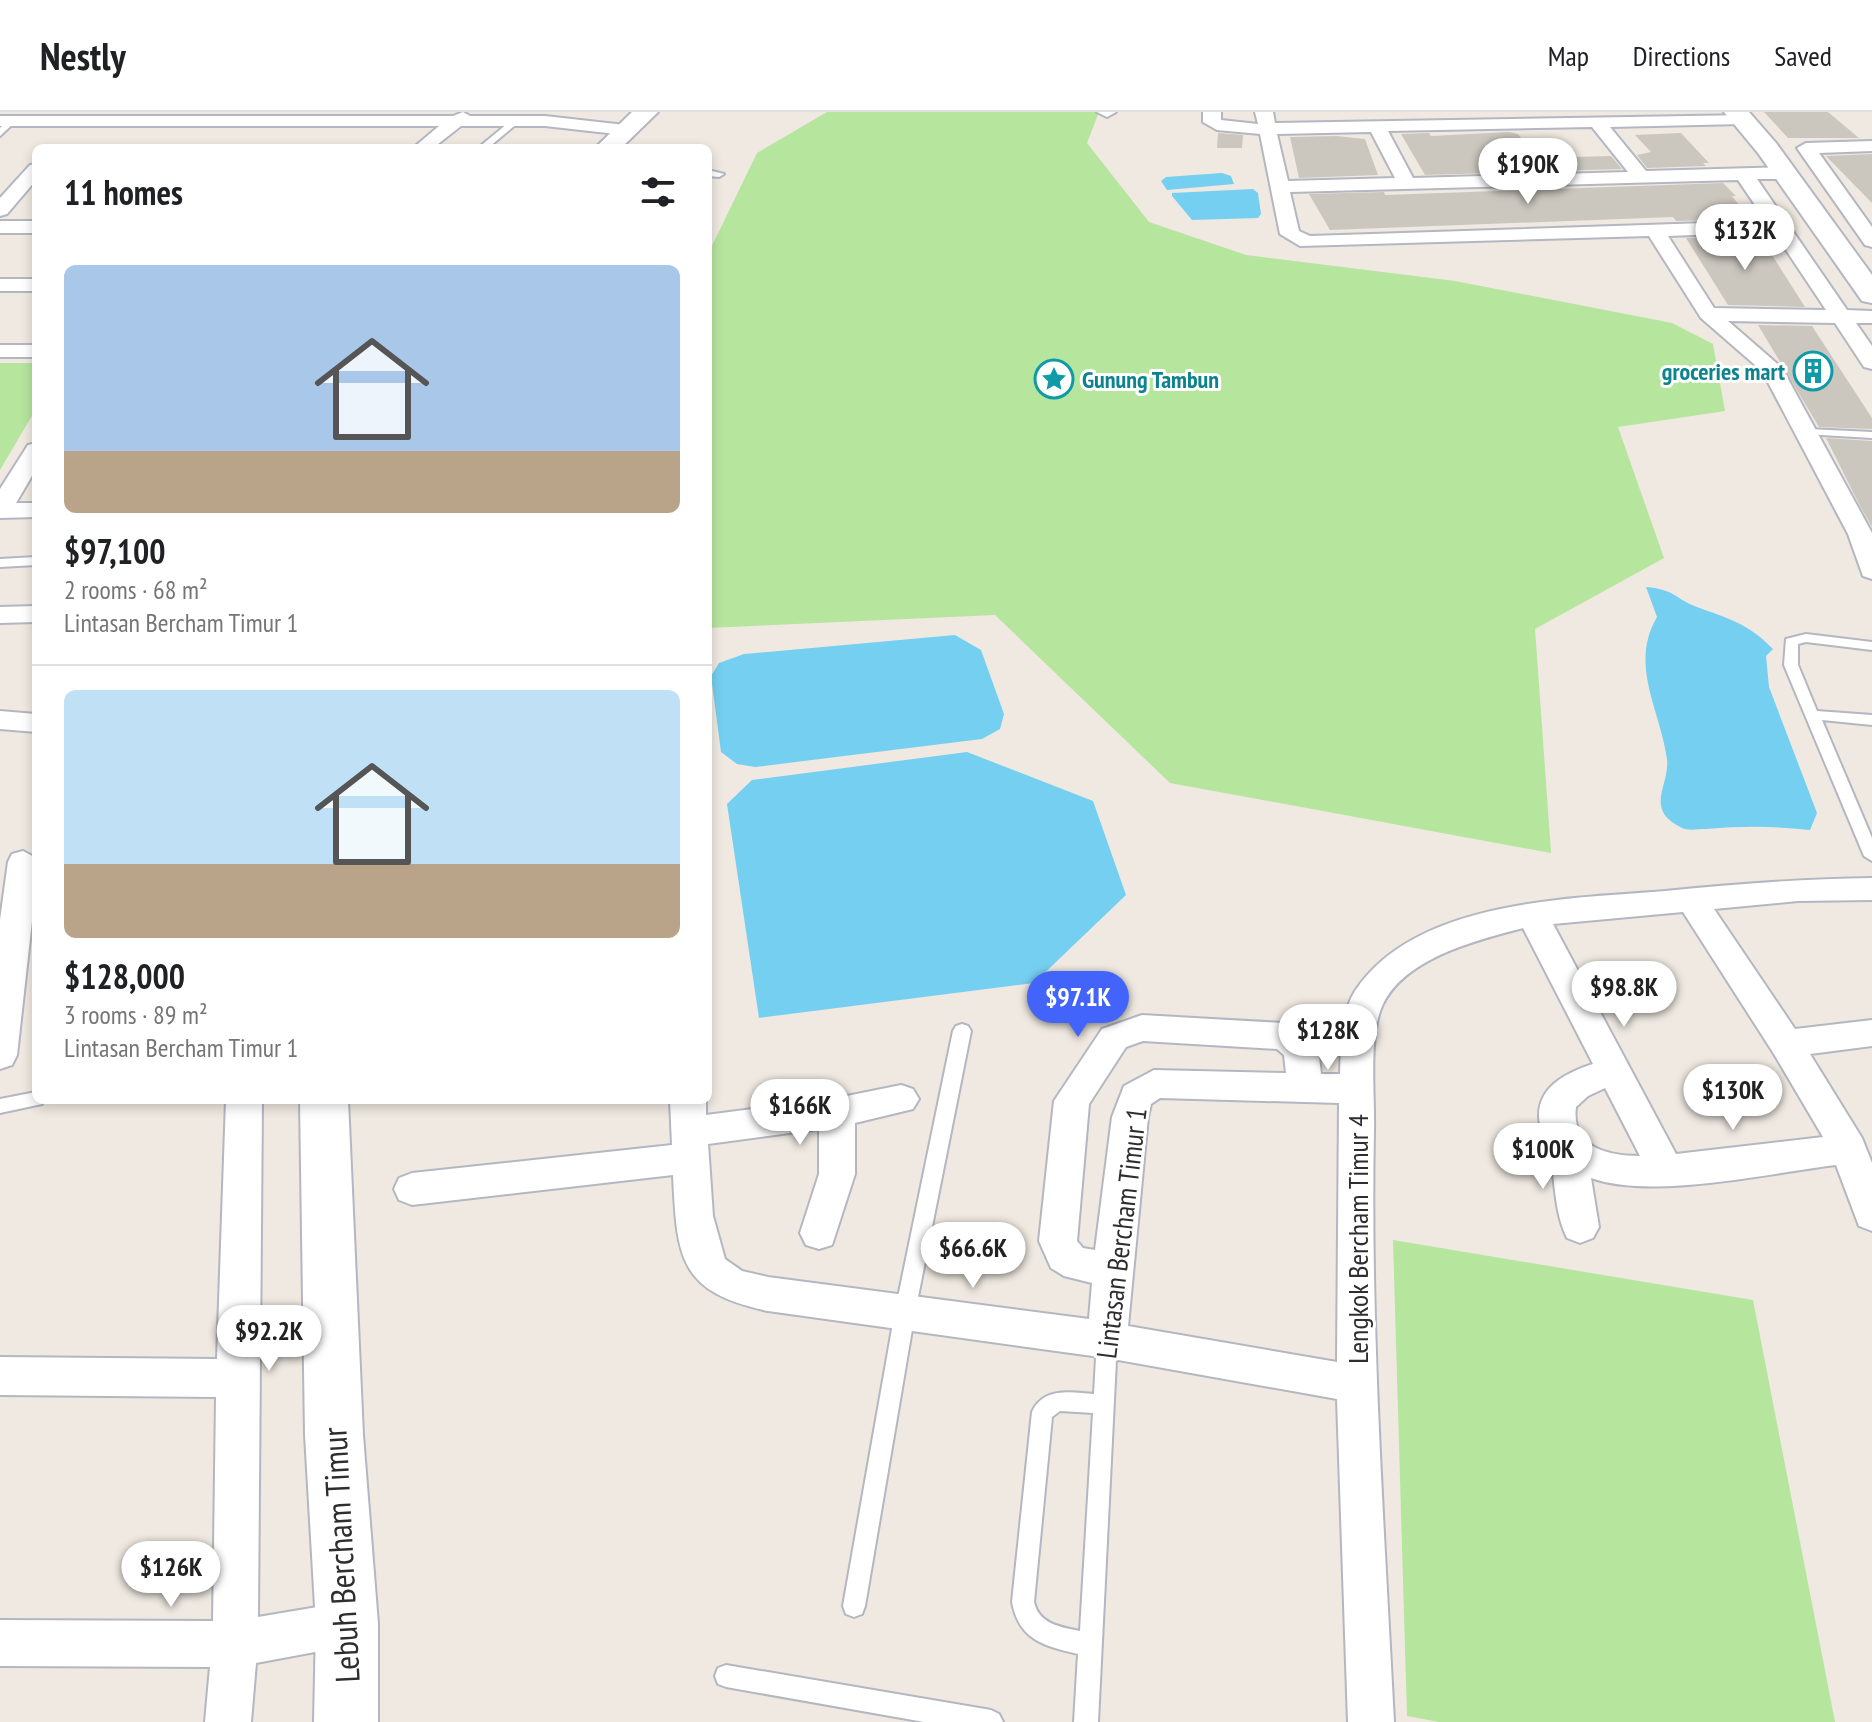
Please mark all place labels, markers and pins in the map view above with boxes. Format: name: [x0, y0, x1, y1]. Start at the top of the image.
pin: $190K: [1472, 138, 1584, 206]
pin: $132K: [1689, 204, 1801, 272]
building icon: groceries mart: [1792, 350, 1834, 392]
place label: groceries mart: [1662, 356, 1785, 387]
place icon: Gunung Tambun: [1033, 358, 1075, 400]
place label: Gunung Tambun: [1082, 364, 1219, 395]
pin: $98.8K: [1559, 961, 1689, 1029]
pin: $97.1K: [1013, 971, 1143, 1039]
pin: $128K: [1272, 1004, 1384, 1072]
pin: $130K: [1677, 1064, 1789, 1132]
pin: $166K: [744, 1079, 856, 1147]
pin: $100K: [1487, 1123, 1599, 1191]
pin: $66.6K: [908, 1222, 1038, 1290]
pin: $92.2K: [204, 1305, 334, 1373]
pin: $126K: [115, 1541, 227, 1609]

